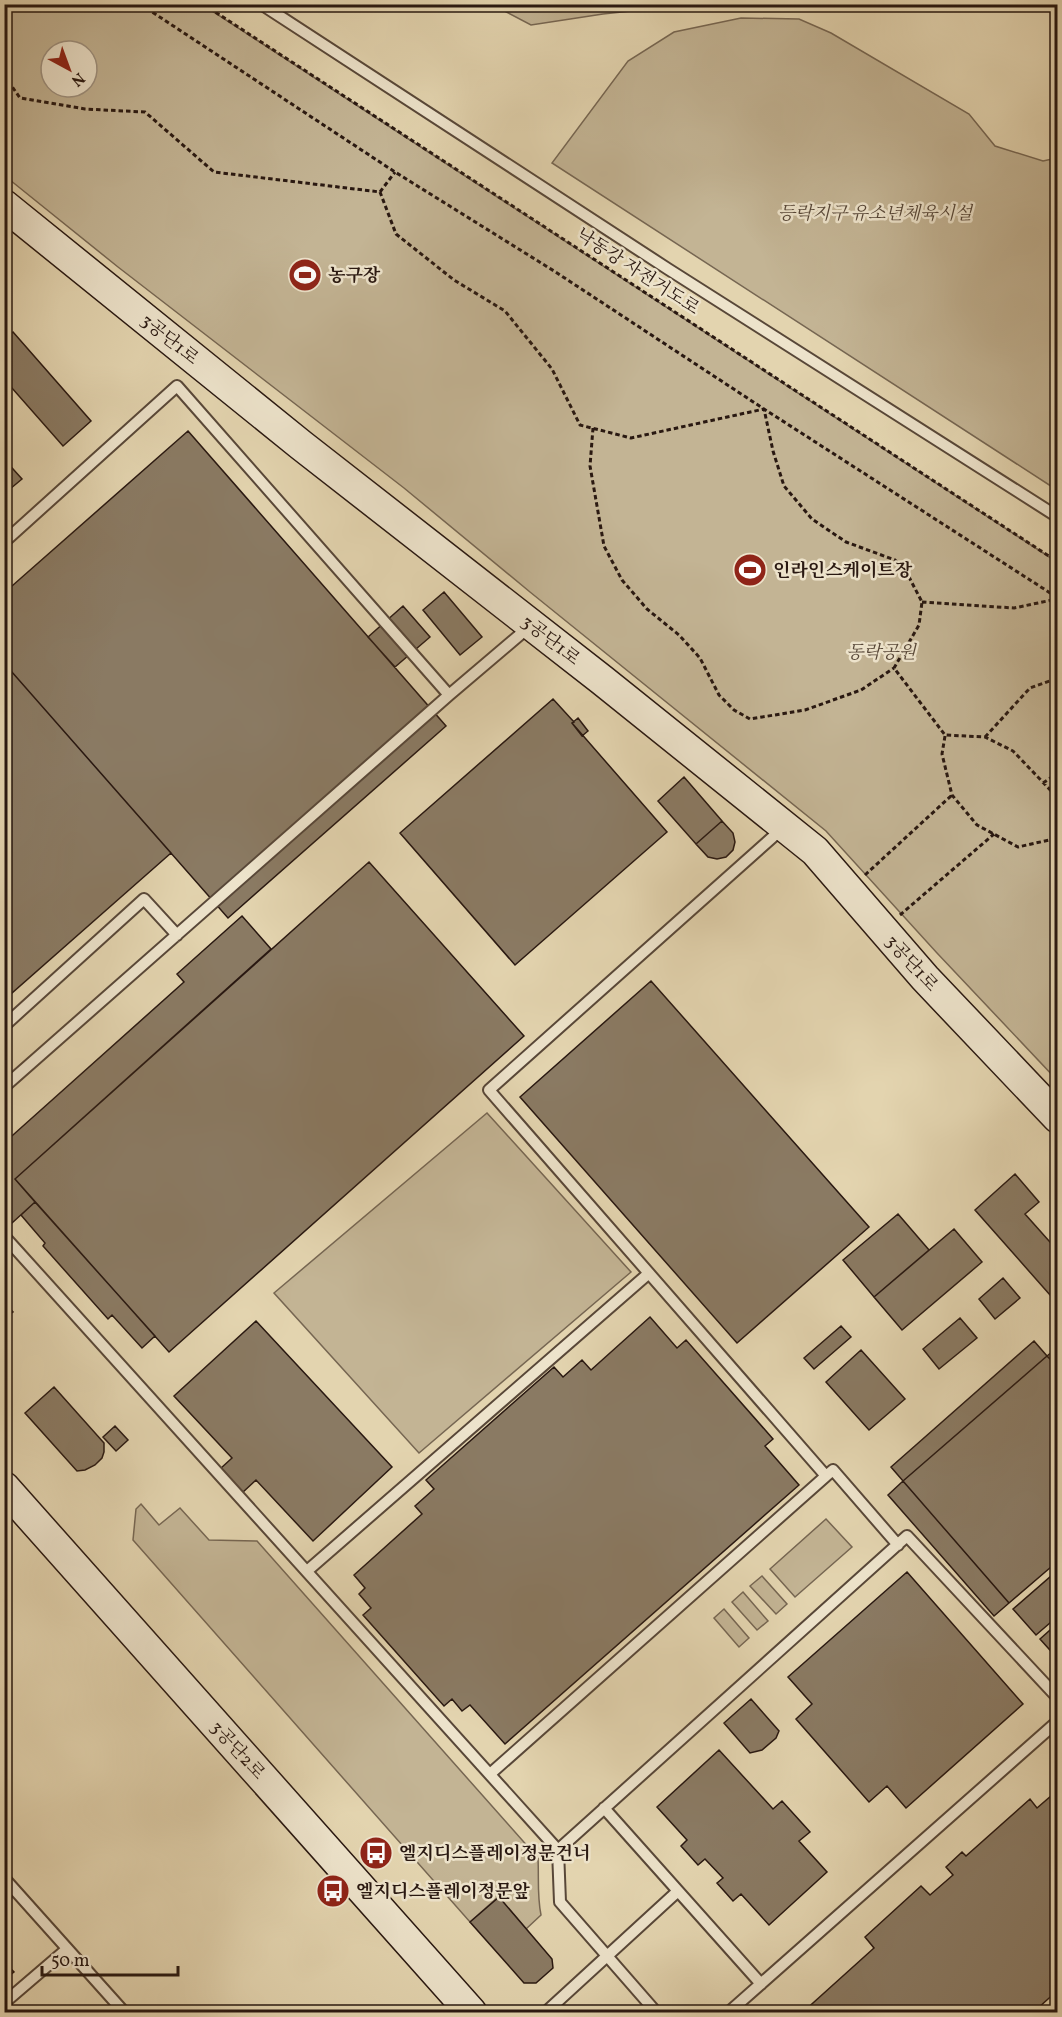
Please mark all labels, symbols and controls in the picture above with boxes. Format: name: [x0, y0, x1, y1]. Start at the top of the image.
north arrow: [39, 39, 99, 99]
text: N: [66, 67, 89, 91]
park label: 등락지구 유소년체육시설: [778, 202, 974, 227]
street label: 낙동강 자전거도로: [571, 223, 704, 322]
sports icon: 농구장: [287, 257, 323, 293]
place label: 농구장: [328, 264, 381, 289]
street label: 3공단1로: [135, 309, 203, 371]
sports icon: 인라인스케이트장: [732, 552, 768, 588]
place label: 인라인스케이트장: [773, 559, 913, 584]
street label: 3공단1로: [515, 610, 585, 672]
park label: 동락공원: [846, 641, 917, 666]
street label: 3공단1로: [879, 930, 943, 998]
street label: 3공단2로: [204, 1716, 270, 1786]
bus stop icon: 엘지디스플레이정문건너: [358, 1835, 394, 1871]
place label: 엘지디스플레이정문건너: [399, 1842, 590, 1867]
bus stop icon: 엘지디스플레이정문앞: [315, 1873, 351, 1909]
place label: 엘지디스플레이정문앞: [356, 1880, 530, 1905]
scale bar: [42, 1939, 178, 1977]
text: 50 m: [51, 1949, 90, 1974]

